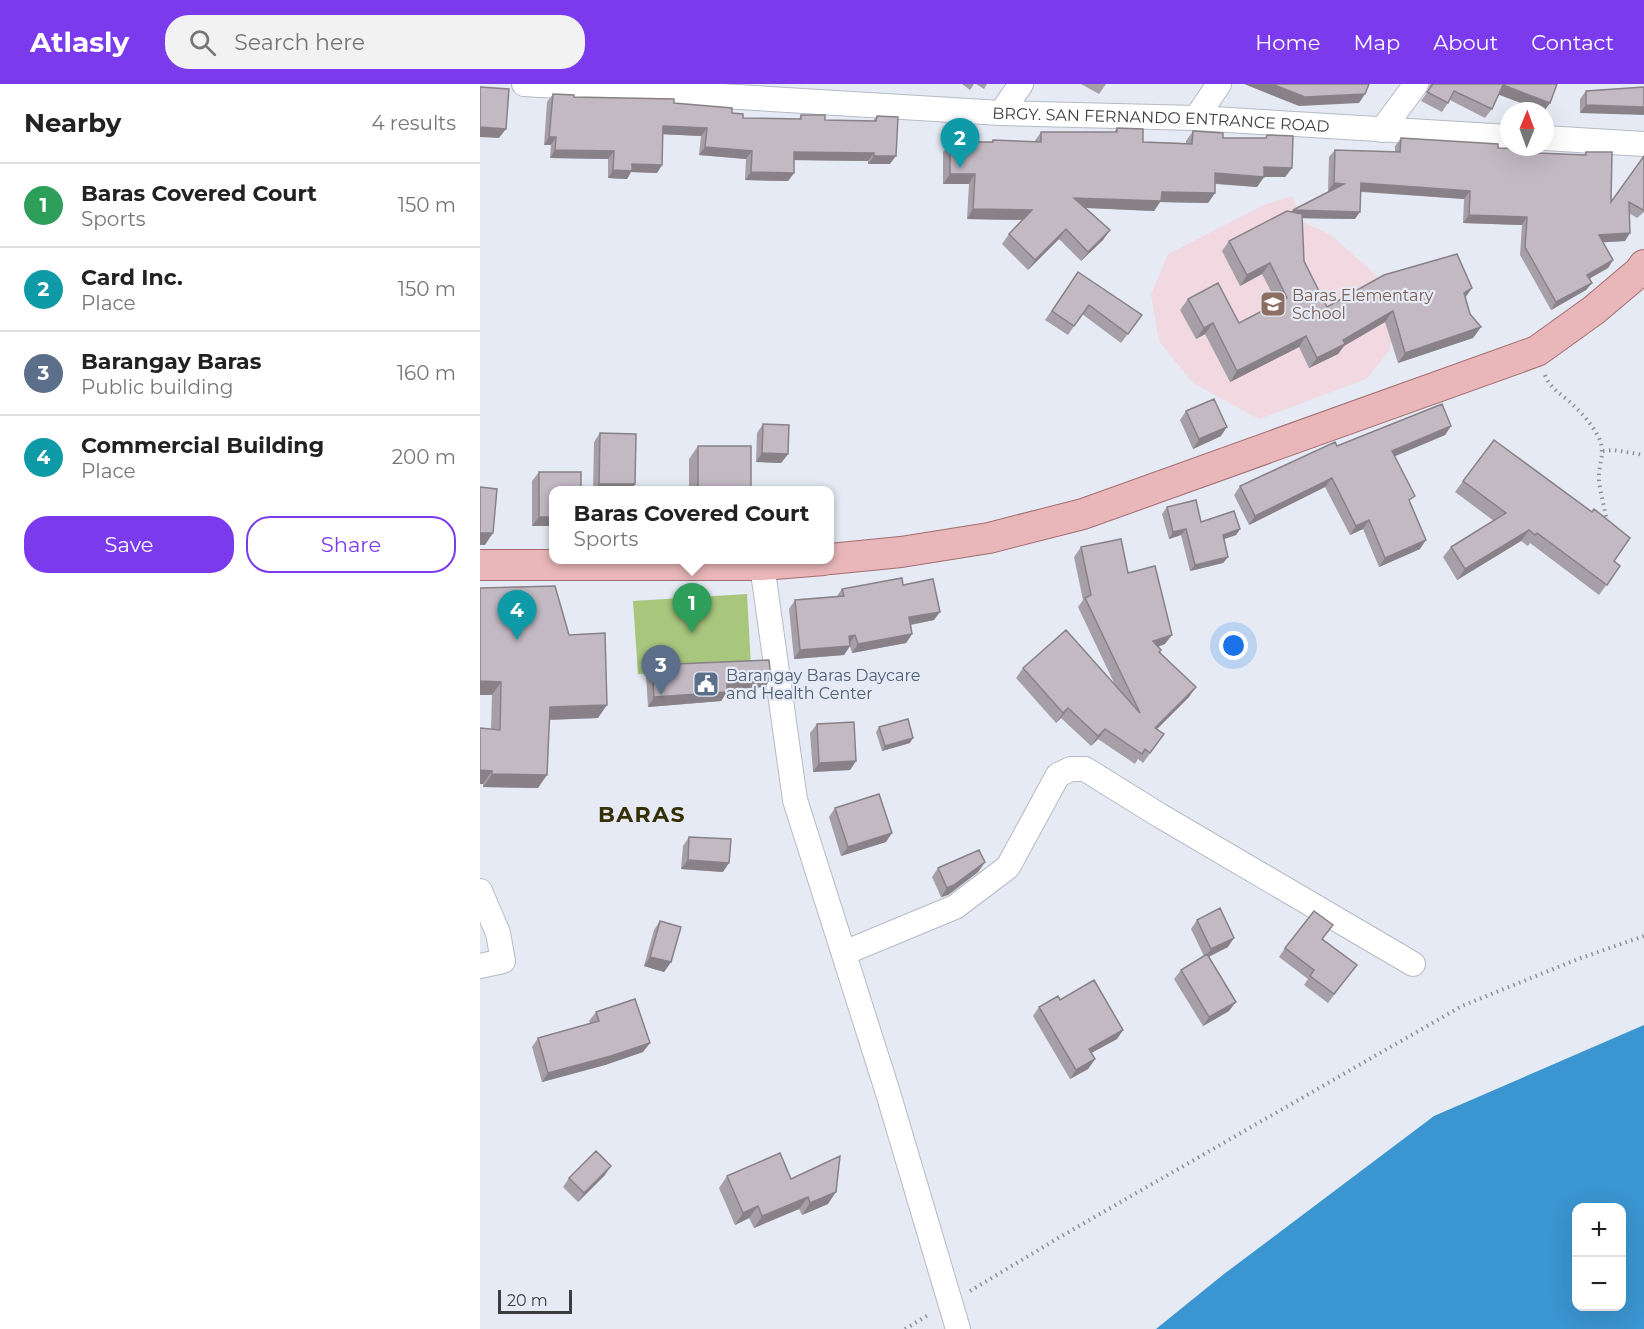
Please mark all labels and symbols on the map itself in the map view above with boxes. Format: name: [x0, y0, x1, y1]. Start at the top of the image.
north arrow: [1500, 102, 1554, 156]
street label: BRGY. SAN FERNANDO ENTRANCE ROAD: [992, 103, 1330, 136]
pin: 2: [940, 118, 980, 168]
place label: Baras Elementary School: [1292, 286, 1434, 323]
school or university icon: Baras Elementary School: [1258, 289, 1288, 319]
pin: 1: [672, 584, 712, 633]
pin: 4: [498, 590, 537, 640]
your location: [1219, 631, 1248, 660]
pin: 3: [642, 646, 681, 695]
place label: Barangay Baras Daycare and Health Center: [726, 666, 920, 703]
public building icon: Barangay Baras Daycare and Health Center: [691, 669, 721, 699]
district label: BARAS: [598, 801, 686, 828]
scale bar: [498, 1287, 572, 1314]

